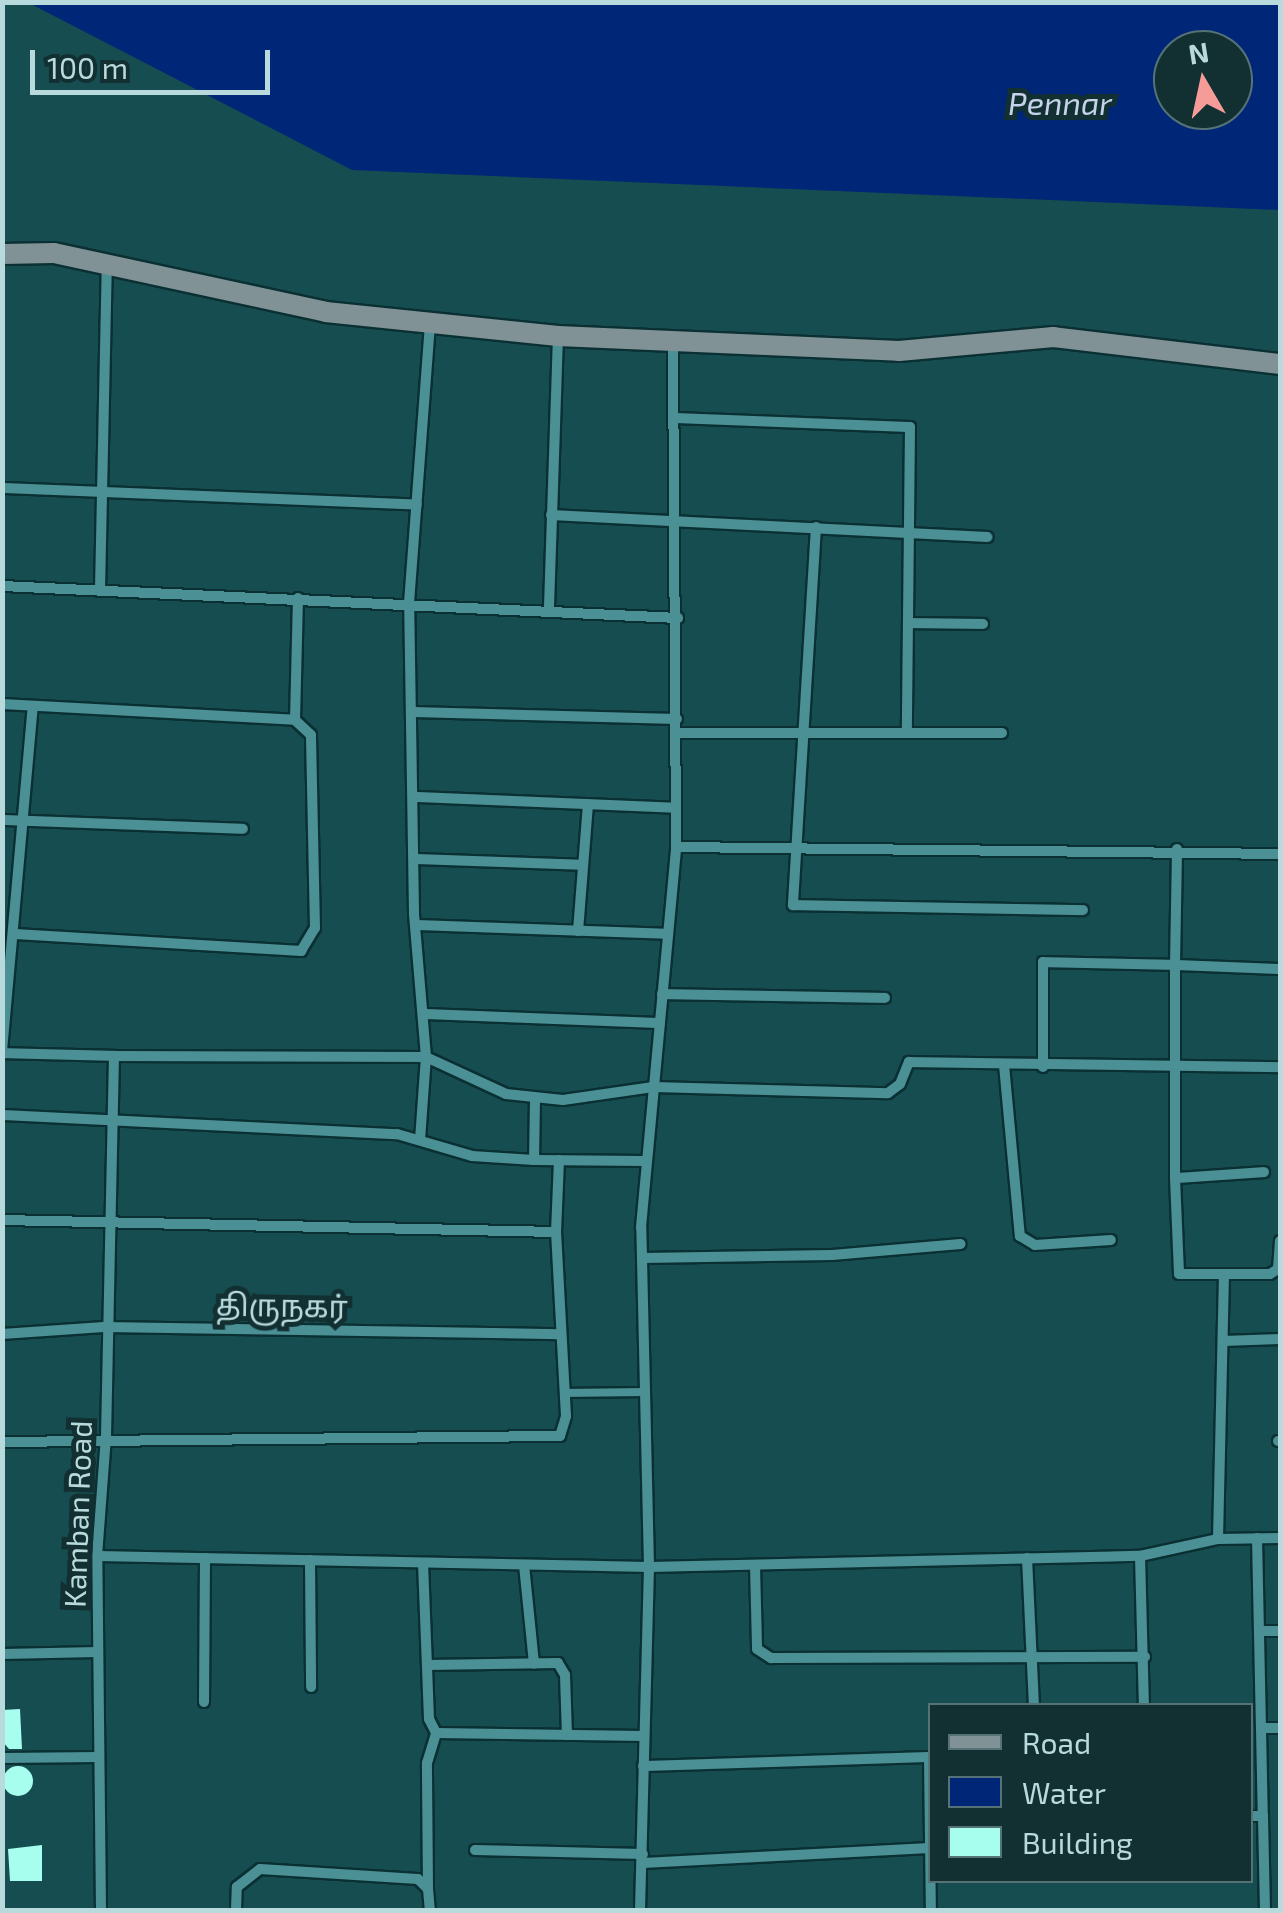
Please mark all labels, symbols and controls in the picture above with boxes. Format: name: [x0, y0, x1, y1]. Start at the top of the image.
scale bar: [35, 30, 275, 92]
north arrow: [1153, 30, 1253, 130]
text: N: [1186, 34, 1211, 71]
text: 100 m: [47, 49, 128, 85]
water label: Pennar: [1008, 83, 1112, 121]
street label: திருநகர்: [216, 1286, 348, 1324]
street label: Kamban Road: [56, 1420, 98, 1608]
legend: [928, 1703, 1253, 1883]
text: Road: [1022, 1724, 1091, 1760]
text: Water: [1022, 1774, 1106, 1810]
text: Building: [1022, 1824, 1133, 1860]

